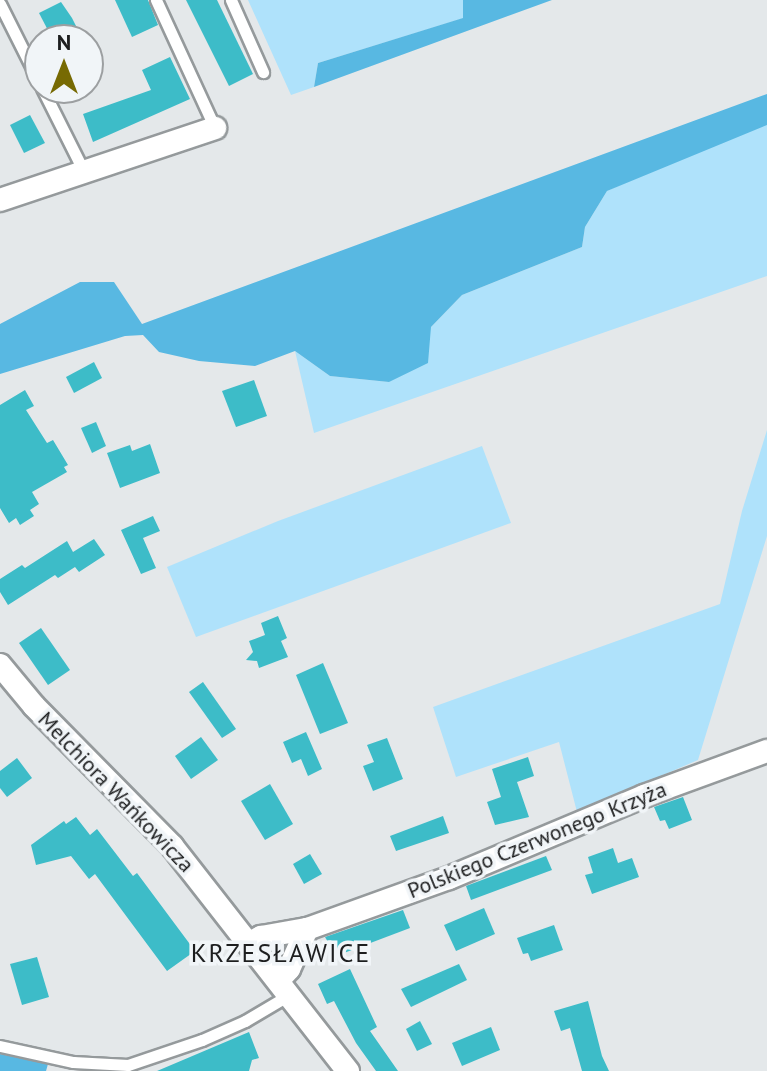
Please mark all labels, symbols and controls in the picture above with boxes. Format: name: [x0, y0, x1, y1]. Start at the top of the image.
north arrow: [24, 24, 104, 104]
text: N: [57, 28, 71, 56]
street label: Melchiora Wańkowicza: [32, 706, 200, 878]
street label: Polskiego Czerwonego Krzyża: [404, 776, 670, 904]
district label: KRZESŁAWICE: [191, 937, 371, 969]

